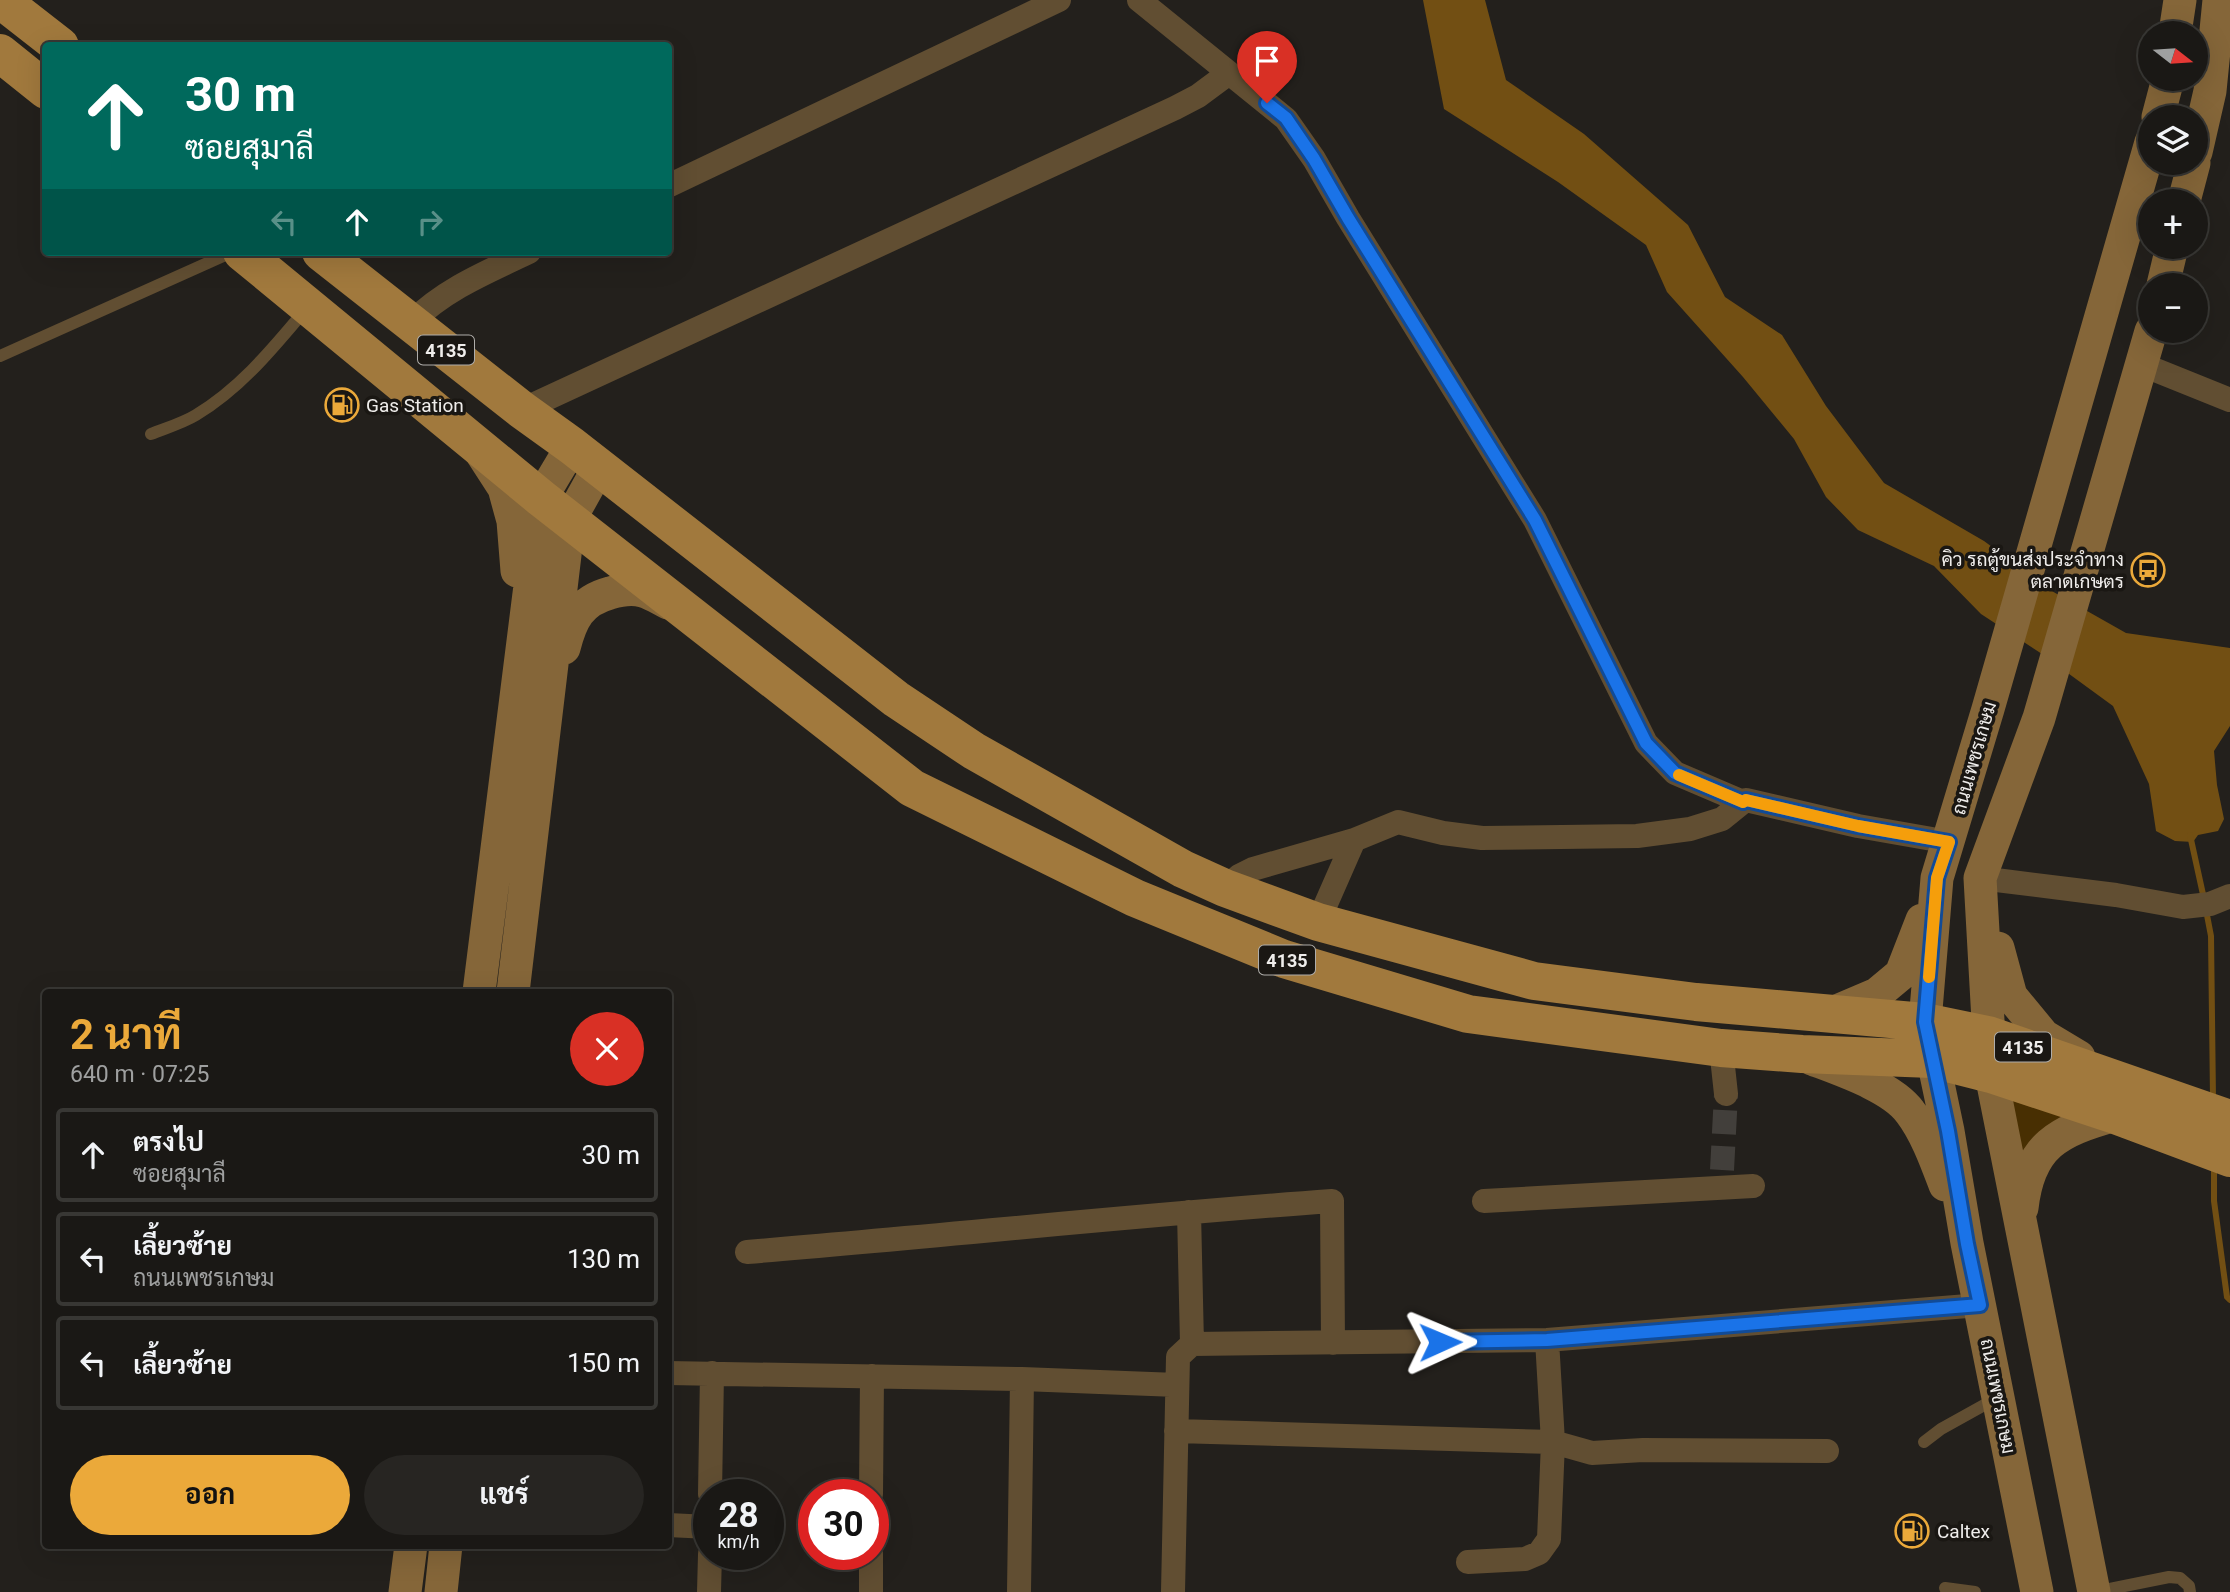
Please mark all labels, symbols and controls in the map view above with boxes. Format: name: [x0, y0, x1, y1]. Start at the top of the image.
north arrow: [2138, 21, 2208, 91]
map controls: [2138, 21, 2208, 343]
pin: [1237, 31, 1297, 103]
icon: arrive: [1248, 42, 1286, 80]
text: 30 m: [185, 66, 296, 123]
icon: ahead: [70, 70, 161, 161]
button: layers: [2138, 105, 2208, 175]
text: ซอยสุมาลี: [185, 129, 314, 167]
button: +: [2138, 189, 2208, 259]
icon: left: [265, 203, 303, 241]
icon: ahead: [338, 203, 376, 241]
icon: right: [411, 203, 449, 241]
button: −: [2138, 273, 2208, 343]
road number: 4135: [418, 336, 474, 364]
fuel station icon: Gas Station: [323, 386, 361, 424]
place label: Gas Station: [366, 394, 464, 417]
place label: คิว รถตู้ขนส่งประจำทาง ตลาดเกษตร: [1941, 548, 2124, 593]
bus stop icon: คิว รถตู้ขนส่งประจำทาง ตลาดเกษตร: [2129, 551, 2167, 589]
street label: ถนนเพชรเกษม: [1947, 699, 2001, 817]
road number: 4135: [1259, 945, 1315, 974]
text: 2 นาที: [70, 1010, 182, 1059]
button: close: [570, 1012, 644, 1086]
road number: 4135: [1995, 1032, 2051, 1062]
text: 640 m · 07:25: [70, 1061, 209, 1088]
text: ตรงไป: [133, 1127, 204, 1157]
icon: ahead: [74, 1136, 112, 1174]
text: 30 m: [582, 1140, 640, 1170]
text: ซอยสุมาลี: [133, 1161, 226, 1188]
text: เลี้ยวซ้าย: [133, 1231, 232, 1261]
icon: left: [74, 1240, 112, 1278]
text: 130 m: [567, 1244, 640, 1274]
text: ถนนเพชรเกษม: [133, 1265, 275, 1292]
position arrow: [1403, 1305, 1477, 1379]
street label: ถนนเพชรเกษม: [1976, 1336, 2020, 1456]
icon: left: [74, 1344, 112, 1382]
text: 150 m: [567, 1348, 640, 1378]
text: เลี้ยวซ้าย: [133, 1350, 232, 1380]
button: ออก: [70, 1455, 350, 1535]
button: แชร์: [364, 1455, 644, 1535]
speed limit sign: 30: [798, 1479, 889, 1570]
text: 28: [718, 1495, 759, 1536]
fuel station icon: Caltex: [1893, 1512, 1931, 1550]
place label: Caltex: [1937, 1520, 1991, 1543]
text: km/h: [717, 1531, 760, 1552]

